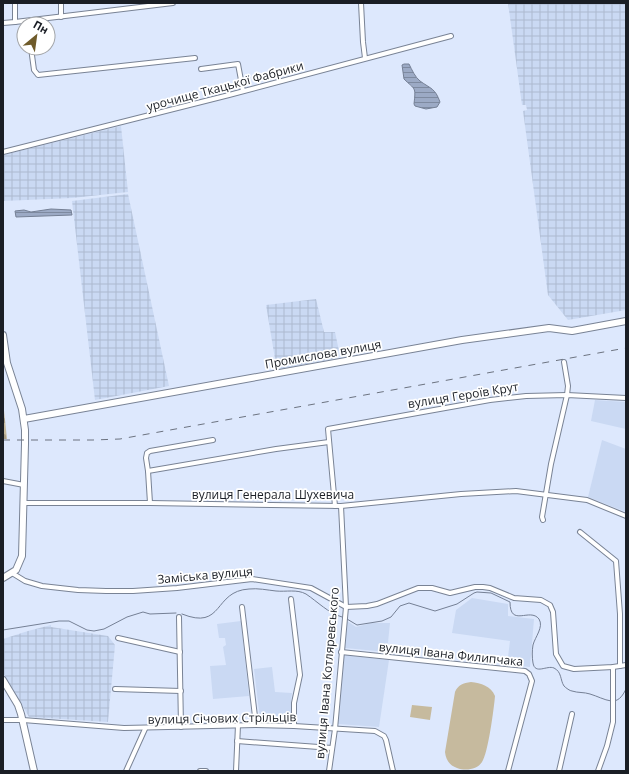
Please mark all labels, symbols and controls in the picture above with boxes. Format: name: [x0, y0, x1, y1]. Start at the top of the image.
north arrow: [16, 16, 56, 56]
text: Пн: [31, 17, 51, 37]
street label: урочище Ткацької Фабрики: [145, 57, 305, 115]
street label: Промислова вулиця: [264, 335, 382, 373]
street label: вулиця Героїв Крут: [407, 378, 520, 412]
street label: вулиця Генерала Шухевича: [192, 486, 354, 503]
street label: Заміська вулиця: [157, 562, 253, 588]
street label: вулиця Івана Котляревського: [311, 586, 343, 760]
street label: вулиця Івана Филипчака: [378, 638, 524, 670]
street label: вулиця Січових Стрільців: [148, 708, 297, 728]

